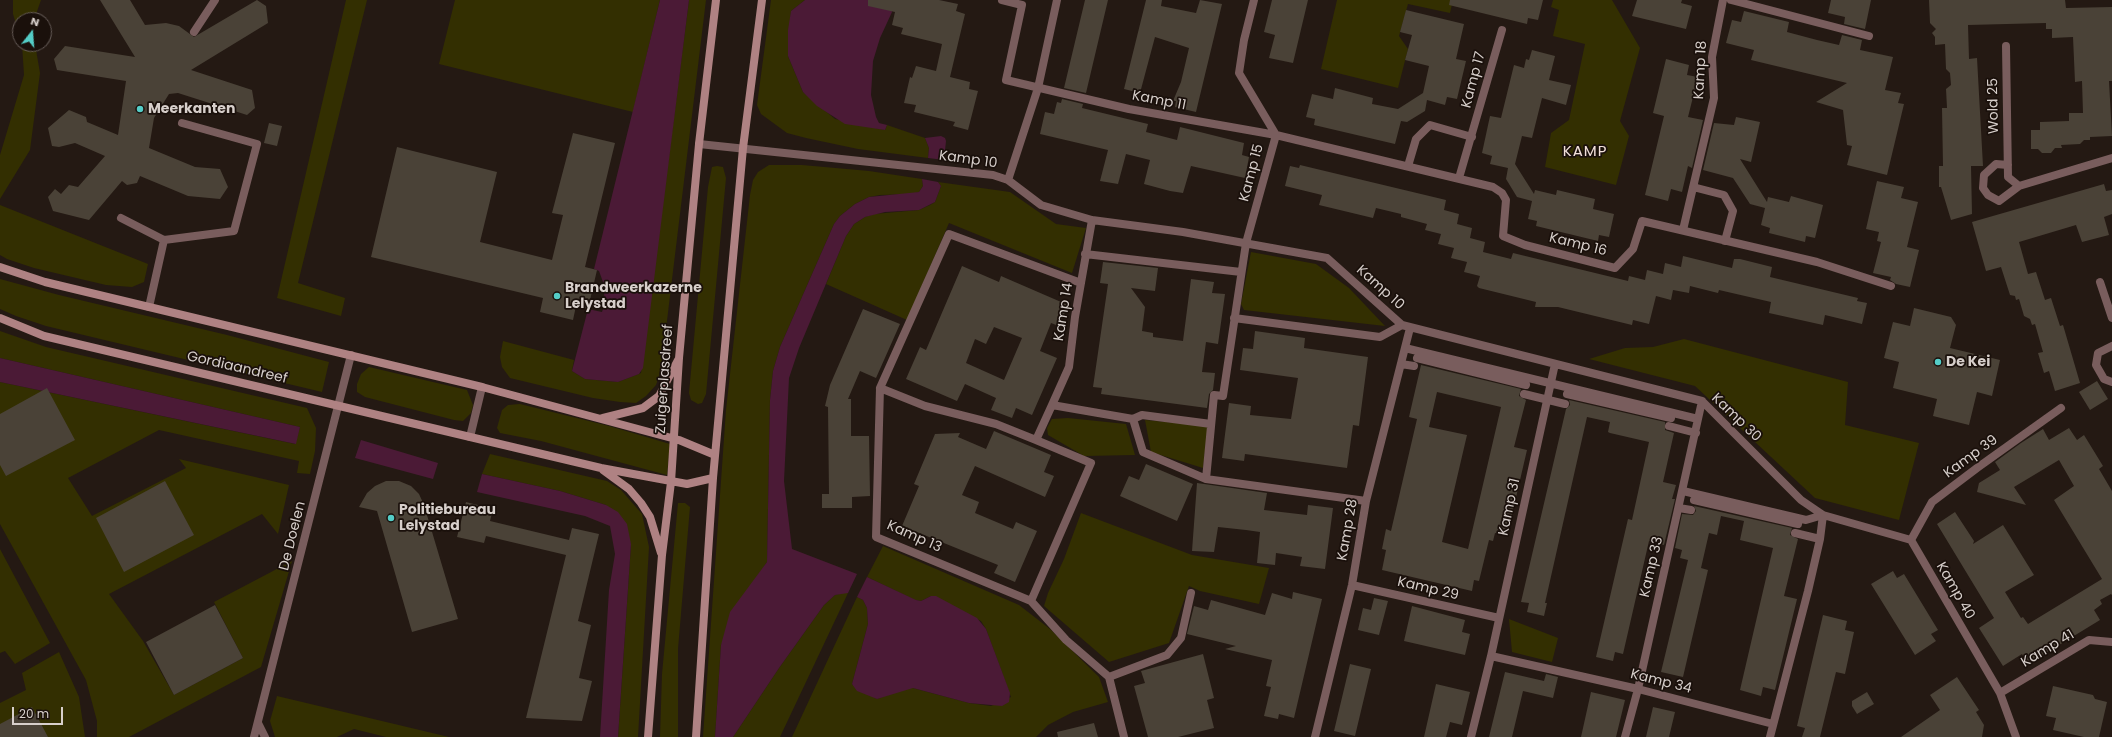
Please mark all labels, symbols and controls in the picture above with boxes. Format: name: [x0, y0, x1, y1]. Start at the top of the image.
north arrow: [12, 12, 52, 52]
text: N: [29, 13, 42, 30]
street label: Kamp 18: [1691, 40, 1711, 100]
street label: Kamp 17: [1458, 50, 1490, 110]
street label: Wold 25: [1985, 78, 2003, 134]
street label: Kamp 11: [1131, 88, 1187, 114]
place label: Meerkanten: [148, 101, 235, 117]
marker: Meerkanten: [135, 104, 145, 114]
street label: Kamp 15: [1236, 142, 1268, 204]
district label: KAMP: [1563, 143, 1607, 161]
street label: Kamp 10: [938, 148, 998, 172]
street label: Kamp 16: [1547, 230, 1609, 260]
street label: Kamp 10: [1353, 262, 1407, 314]
place label: Brandweerkazerne Lelystad: [565, 280, 702, 312]
street label: Kamp 14: [1051, 282, 1077, 342]
marker: Brandweerkazerne Lelystad: [552, 291, 562, 301]
street label: Zuigerplasdreef: [653, 324, 677, 434]
street label: Gordiaandreef: [185, 348, 289, 388]
place label: De Kei: [1946, 354, 1990, 370]
marker: De Kei: [1933, 357, 1943, 367]
street label: Kamp 30: [1708, 390, 1764, 446]
street label: Kamp 39: [1941, 432, 2001, 482]
street label: Kamp 31: [1496, 477, 1524, 537]
street label: Kamp 28: [1334, 498, 1362, 562]
street label: De Doelen: [276, 500, 310, 572]
place label: Politiebureau Lelystad: [399, 502, 496, 534]
marker: Politiebureau Lelystad: [386, 513, 396, 523]
street label: Kamp 13: [884, 517, 944, 557]
street label: Kamp 33: [1637, 535, 1667, 599]
street label: Kamp 40: [1932, 559, 1978, 623]
street label: Kamp 29: [1396, 574, 1460, 604]
street label: Kamp 41: [2018, 627, 2078, 671]
street label: Kamp 34: [1629, 666, 1693, 698]
scale bar: [14, 699, 65, 725]
text: 20 m: [19, 705, 49, 722]

